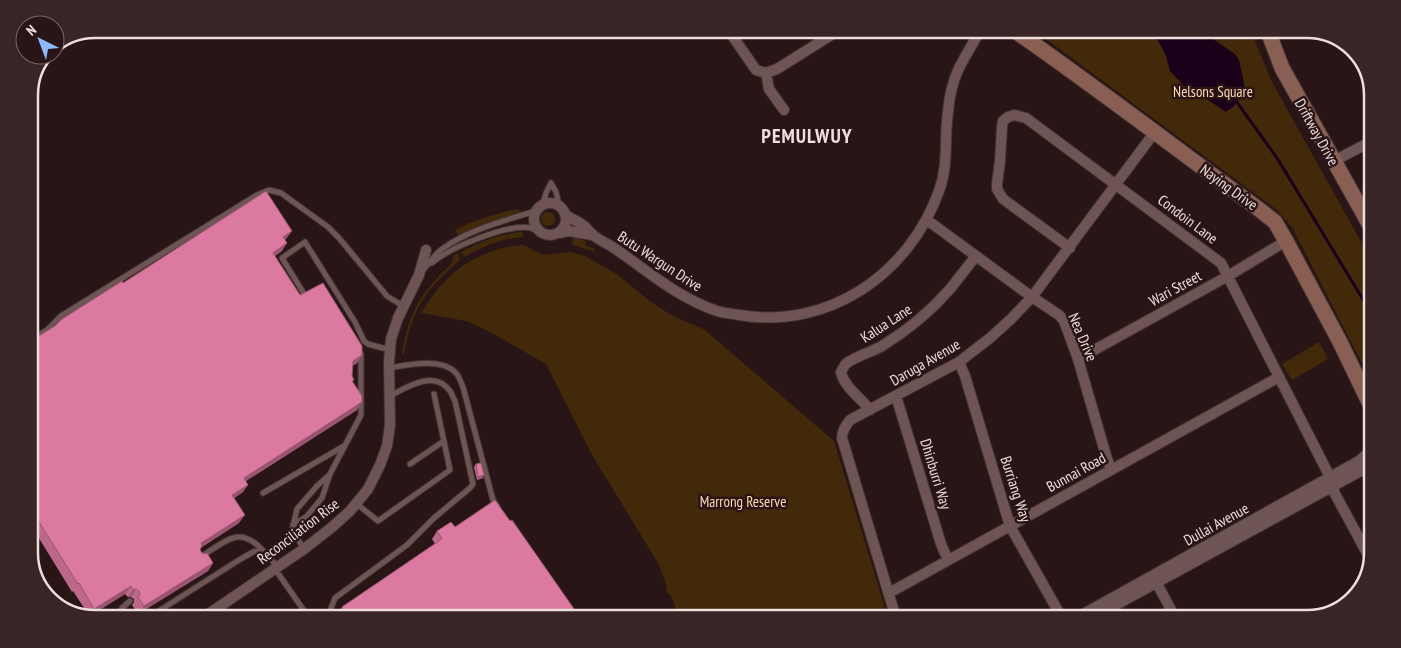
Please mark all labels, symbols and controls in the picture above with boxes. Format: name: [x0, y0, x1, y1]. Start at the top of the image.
north arrow: [15, 15, 65, 65]
text: N: [22, 21, 40, 40]
park label: Nelsons Square: [1173, 82, 1253, 101]
street label: Driftway Drive: [1291, 95, 1343, 169]
district label: PEMULWUY: [761, 123, 853, 149]
street label: Naying Drive: [1197, 160, 1261, 214]
street label: Condoin Lane: [1154, 190, 1222, 248]
street label: Butu Wargun Drive: [614, 227, 706, 295]
street label: Wari Street: [1145, 266, 1205, 310]
street label: Kalua Lane: [857, 299, 915, 347]
street label: Nea Drive: [1064, 310, 1102, 364]
street label: Daruga Avenue: [887, 334, 963, 390]
street label: Dhinburri Way: [916, 436, 956, 512]
street label: Bunnai Road: [1043, 448, 1109, 496]
street label: Burriang Way: [996, 454, 1036, 525]
park label: Marrong Reserve: [700, 492, 786, 511]
street label: Reconciliation Rise: [253, 494, 343, 568]
street label: Dullai Avenue: [1180, 498, 1252, 550]

